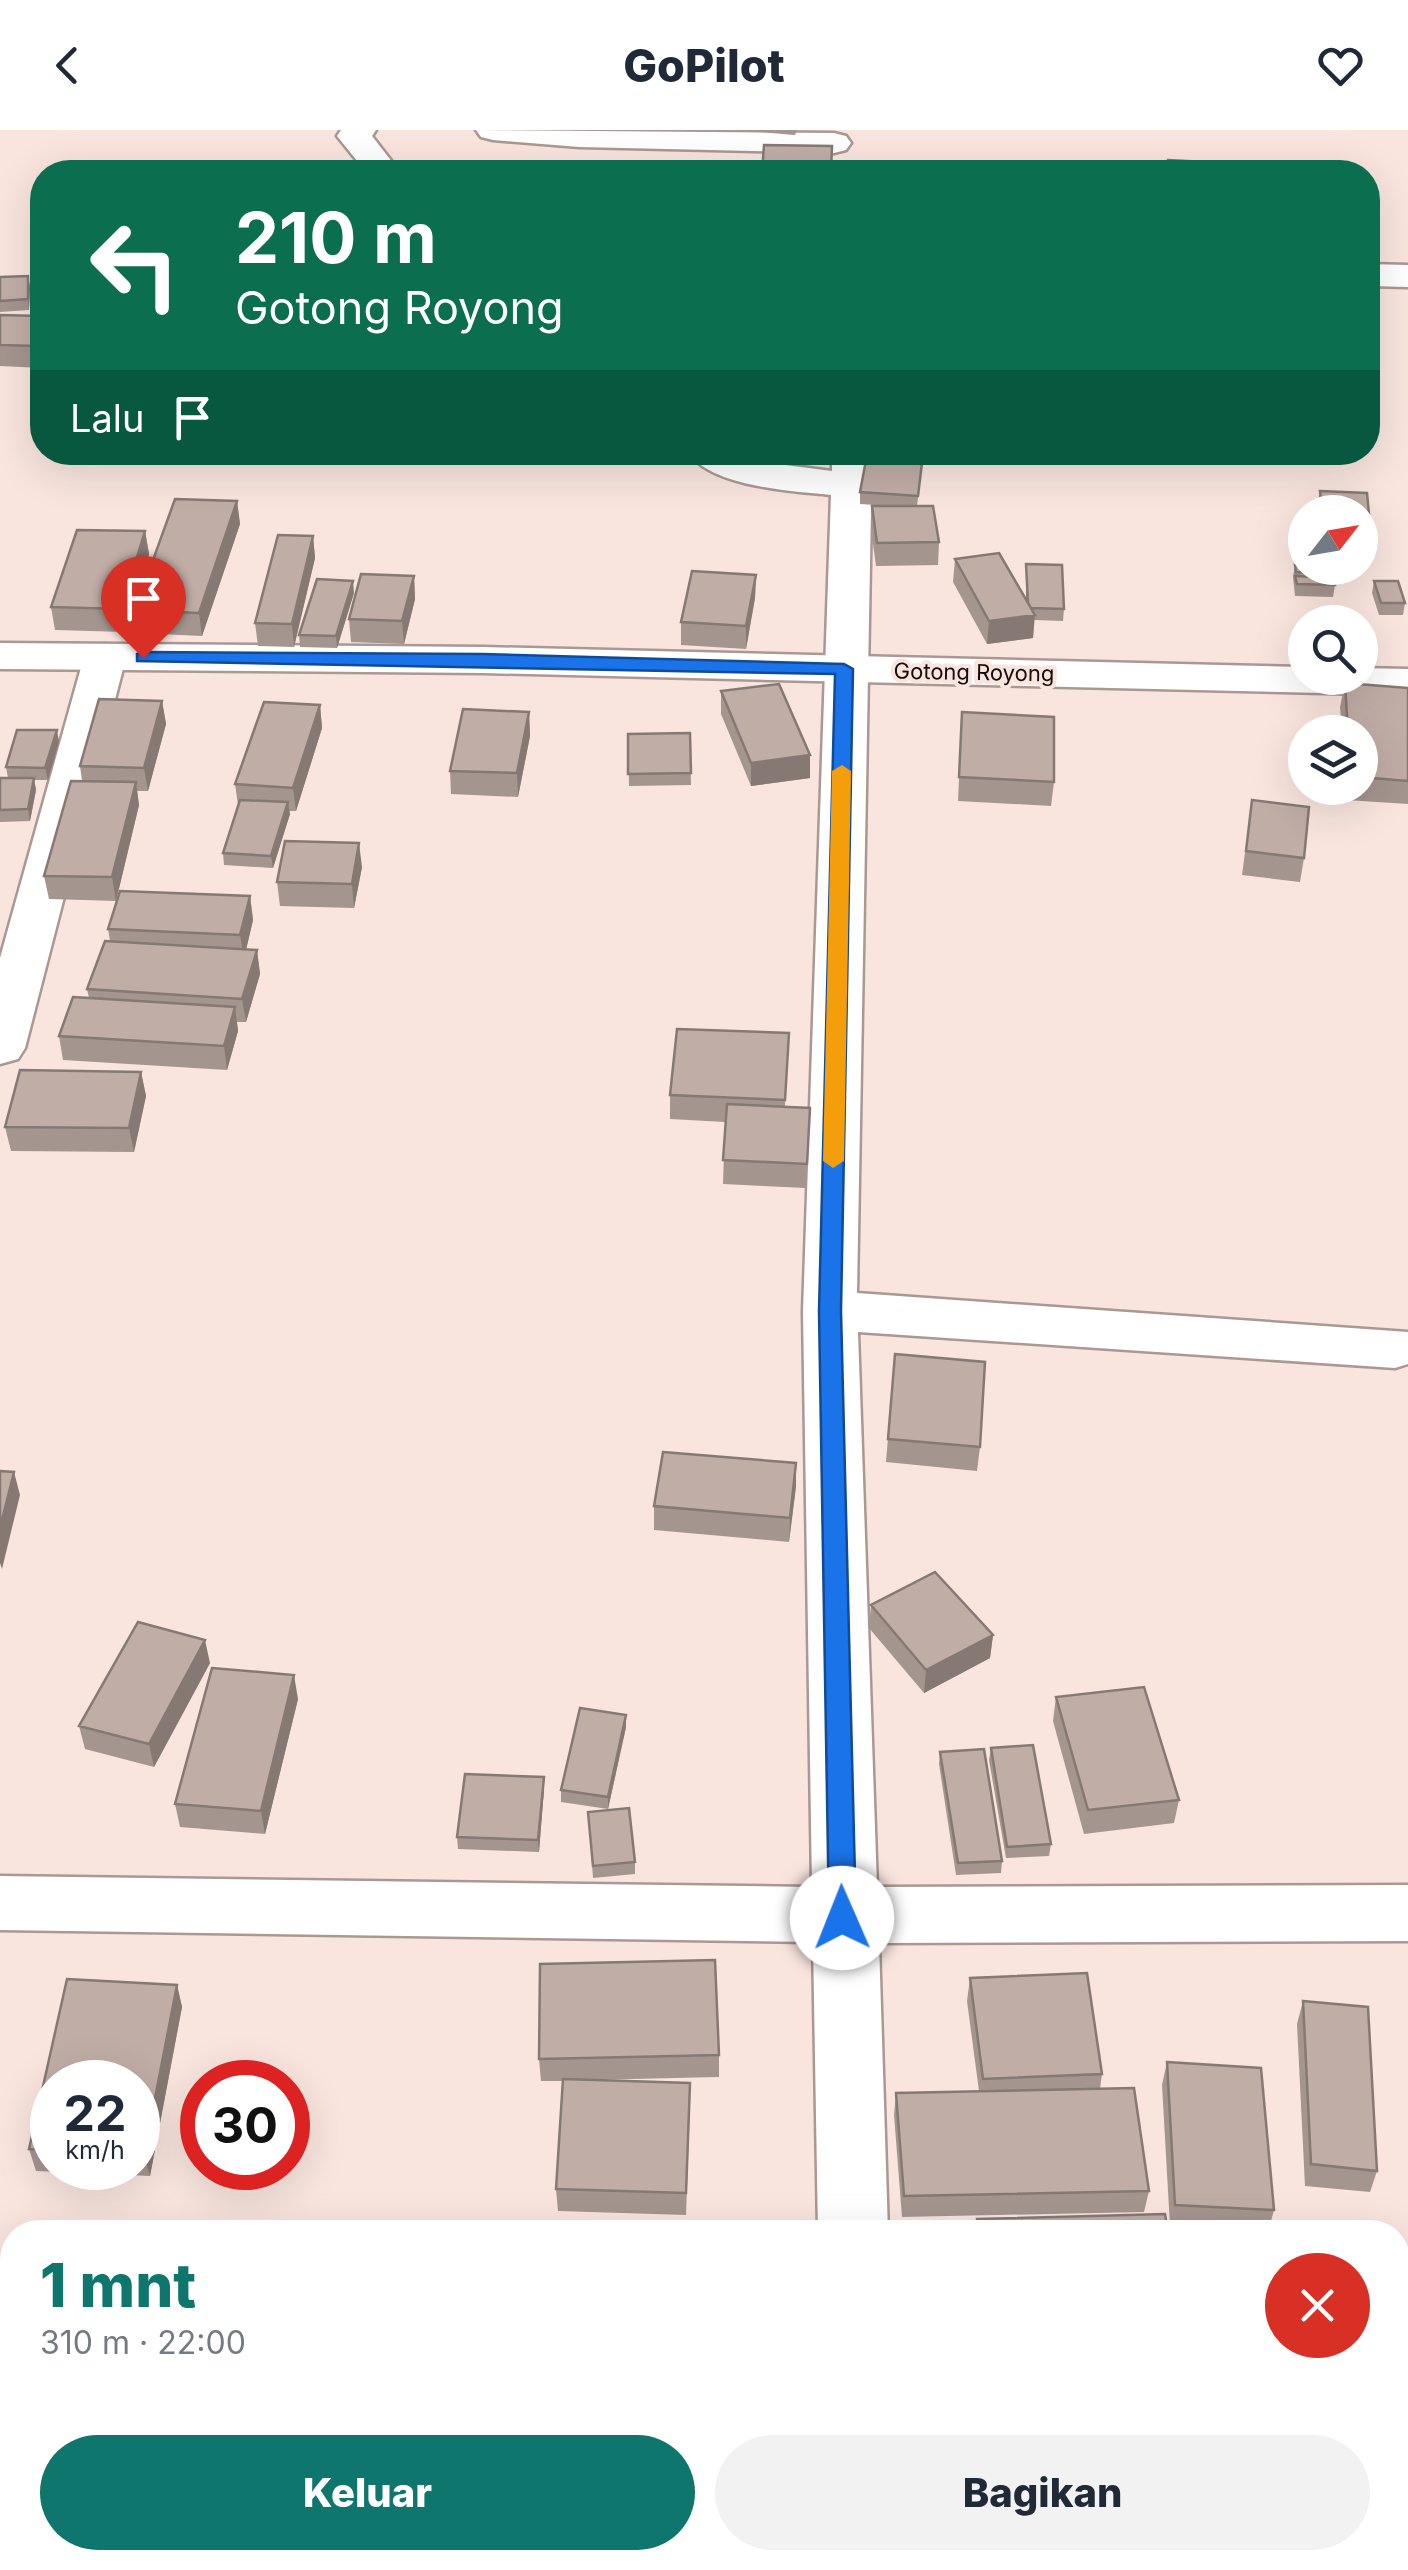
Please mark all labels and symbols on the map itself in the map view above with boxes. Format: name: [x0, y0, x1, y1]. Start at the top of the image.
north arrow: [1288, 495, 1378, 585]
pin: [101, 556, 186, 659]
street label: Gotong Royong: [893, 658, 1055, 686]
position arrow: [790, 1866, 894, 1970]
speed limit sign: 30: [180, 2060, 310, 2190]

